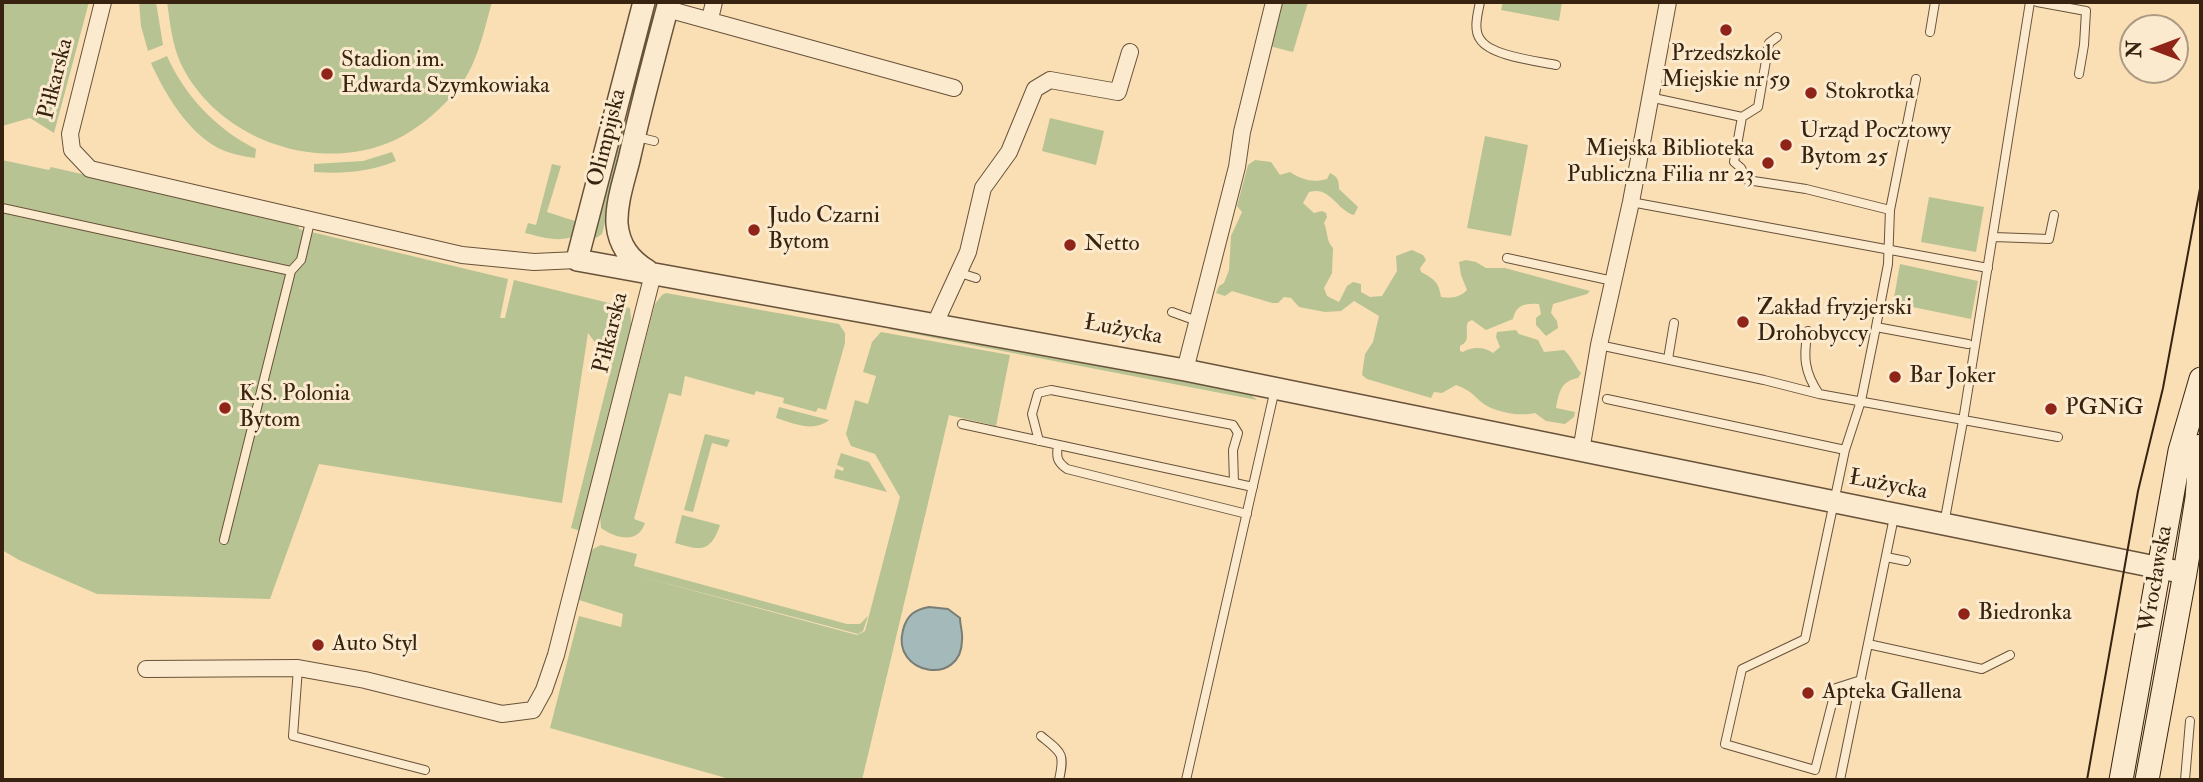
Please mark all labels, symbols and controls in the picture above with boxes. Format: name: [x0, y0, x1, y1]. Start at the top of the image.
north arrow: [2119, 14, 2189, 84]
marker: Przedszkole Miejskie nr 59: [1718, 22, 1734, 38]
street label: Piłkarska: [34, 36, 80, 122]
place label: Przedszkole Miejskie nr 59: [1661, 41, 1791, 95]
text: N: [2123, 41, 2147, 58]
place label: Stadion im. Edwarda Szymkowiaka: [341, 47, 550, 101]
marker: Stadion im. Edwarda Szymkowiaka: [319, 66, 335, 82]
place label: Stokrotka: [1825, 79, 1914, 107]
marker: Stokrotka: [1803, 85, 1819, 101]
street label: Olimpijska: [583, 86, 633, 190]
place label: Urząd Pocztowy Bytom 25: [1800, 118, 1951, 172]
place label: Miejska Biblioteka Publiczna Filia nr 23: [1567, 136, 1754, 190]
marker: Urząd Pocztowy Bytom 25: [1778, 137, 1794, 153]
marker: Miejska Biblioteka Publiczna Filia nr 23: [1760, 155, 1776, 171]
place label: Judo Czarni Bytom: [768, 203, 880, 257]
marker: Judo Czarni Bytom: [746, 222, 762, 238]
place label: Netto: [1084, 231, 1140, 259]
marker: Netto: [1062, 237, 1078, 253]
street label: Piłkarska: [589, 290, 635, 376]
place label: Zakład fryzjerski Drohobyccy: [1757, 295, 1912, 349]
street label: Łużycka: [1082, 310, 1164, 352]
marker: Zakład fryzjerski Drohobyccy: [1735, 314, 1751, 330]
place label: Bar Joker: [1909, 363, 1996, 391]
marker: Bar Joker: [1887, 369, 1903, 385]
place label: K.S. Polonia Bytom: [239, 381, 350, 435]
place label: PGNiG: [2065, 395, 2144, 423]
marker: K.S. Polonia Bytom: [217, 400, 233, 416]
marker: PGNiG: [2043, 401, 2059, 417]
street label: Łużycka: [1847, 465, 1929, 507]
street label: Wrocławska: [2134, 524, 2180, 634]
place label: Biedronka: [1978, 600, 2072, 628]
marker: Biedronka: [1956, 606, 1972, 622]
place label: Auto Styl: [332, 631, 418, 659]
marker: Auto Styl: [310, 637, 326, 653]
place label: Apteka Gallena: [1822, 679, 1962, 707]
marker: Apteka Gallena: [1800, 685, 1816, 701]

